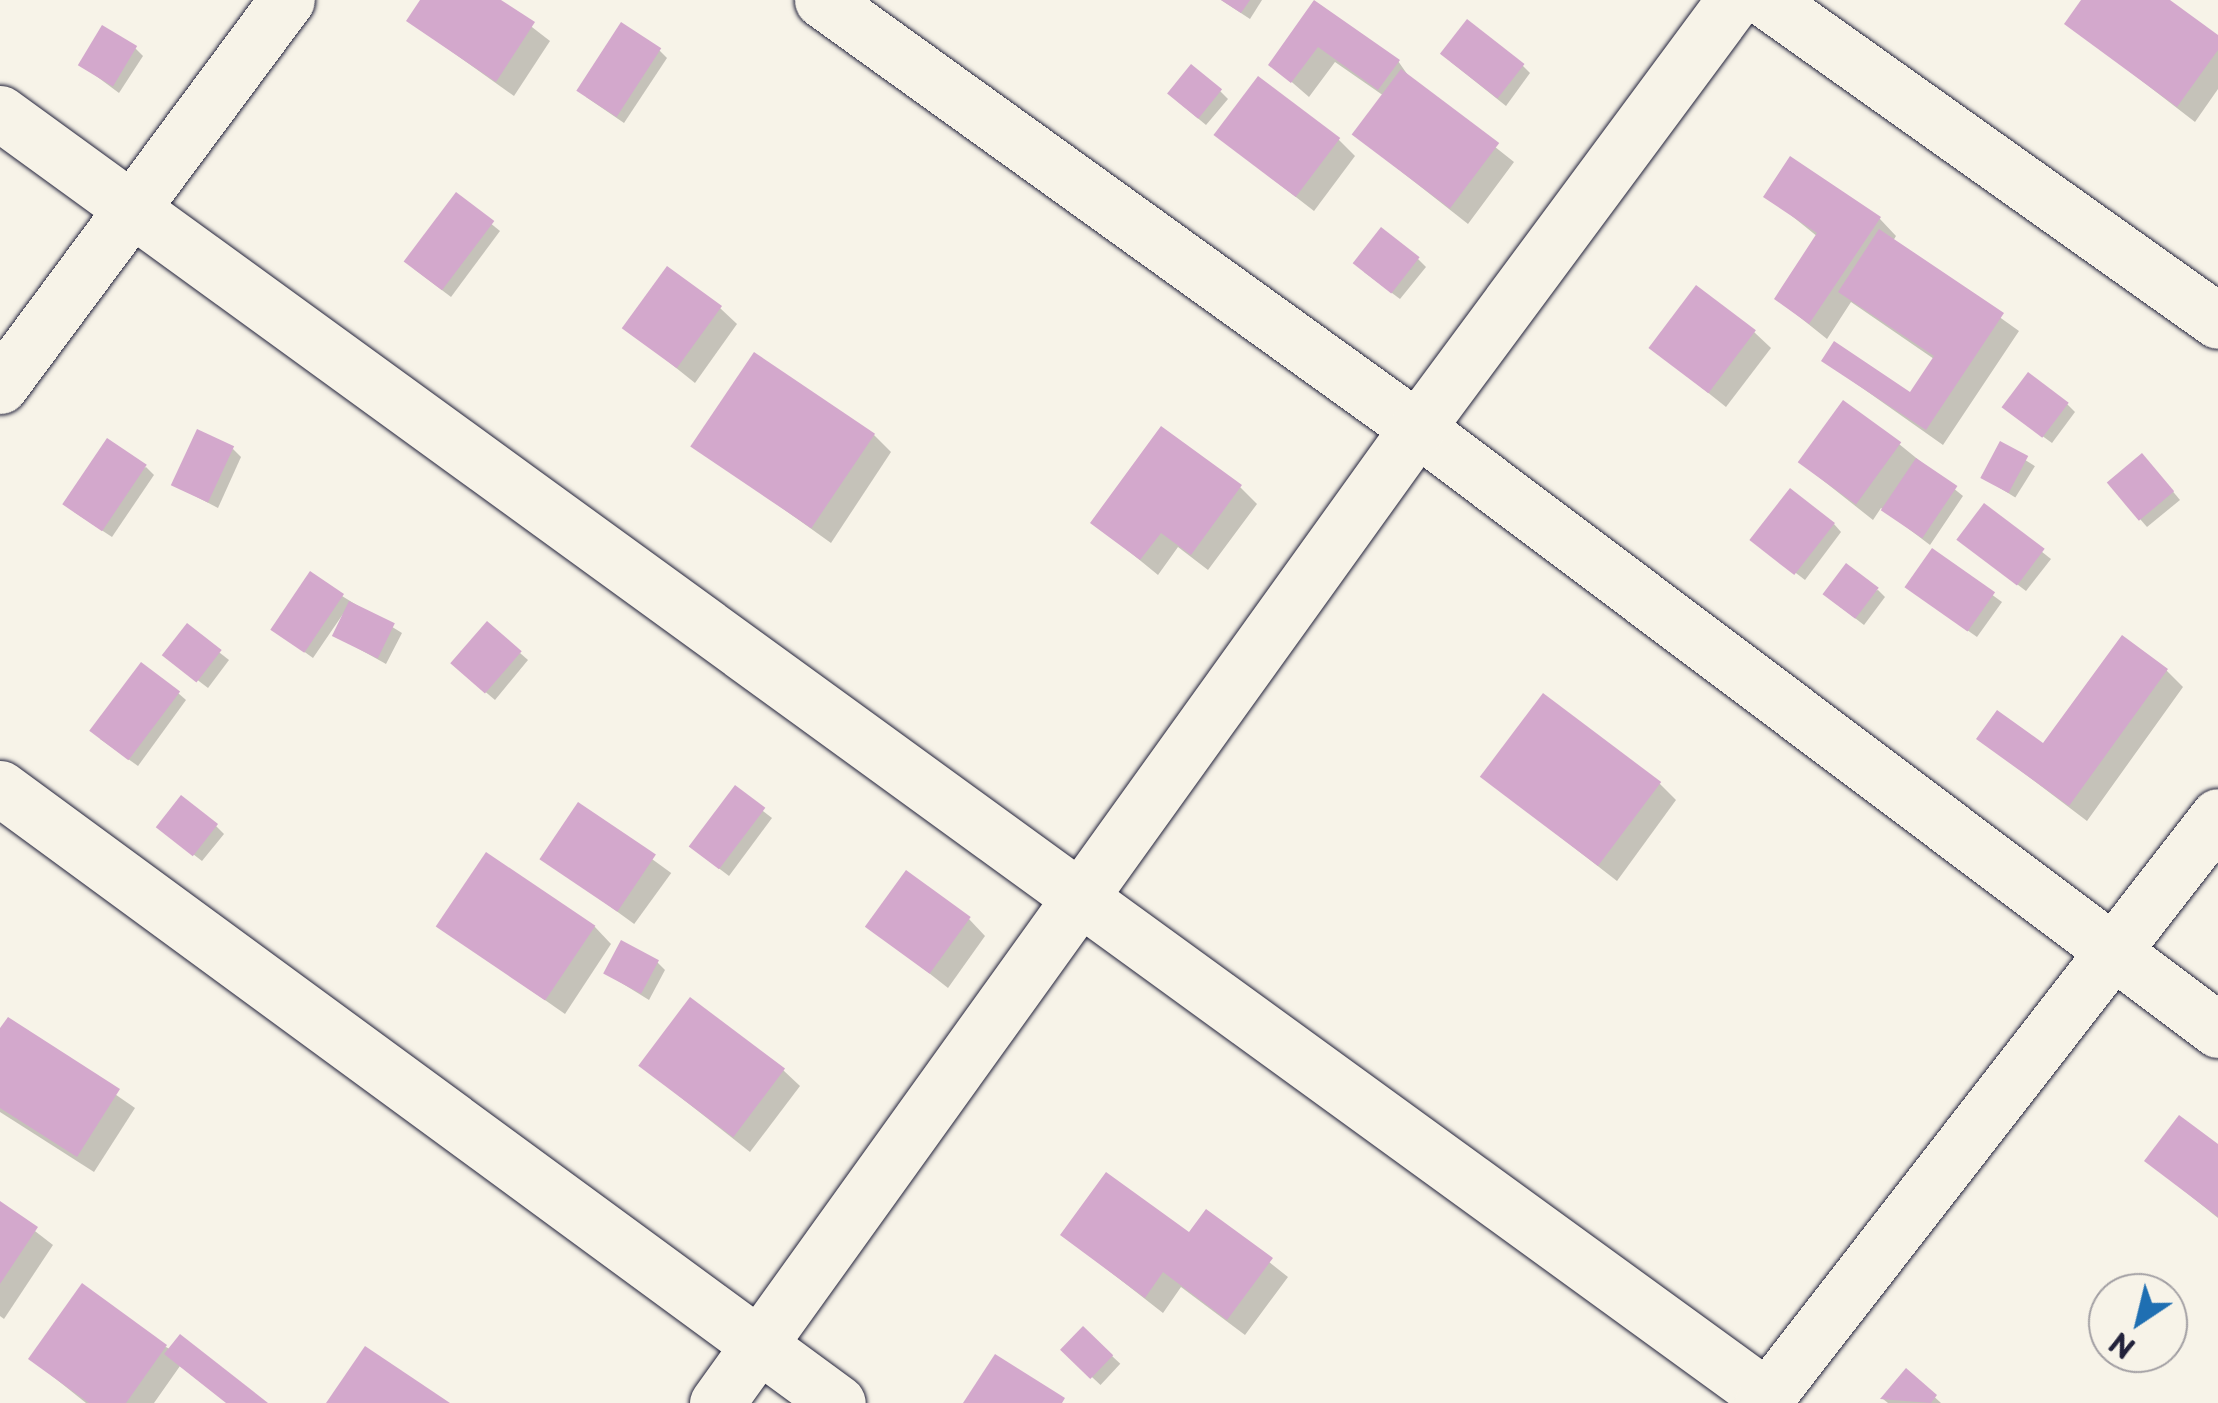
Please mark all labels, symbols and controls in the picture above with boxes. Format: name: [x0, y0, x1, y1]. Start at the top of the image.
north arrow: [2088, 1273, 2188, 1373]
text: N: [2100, 1322, 2143, 1370]

